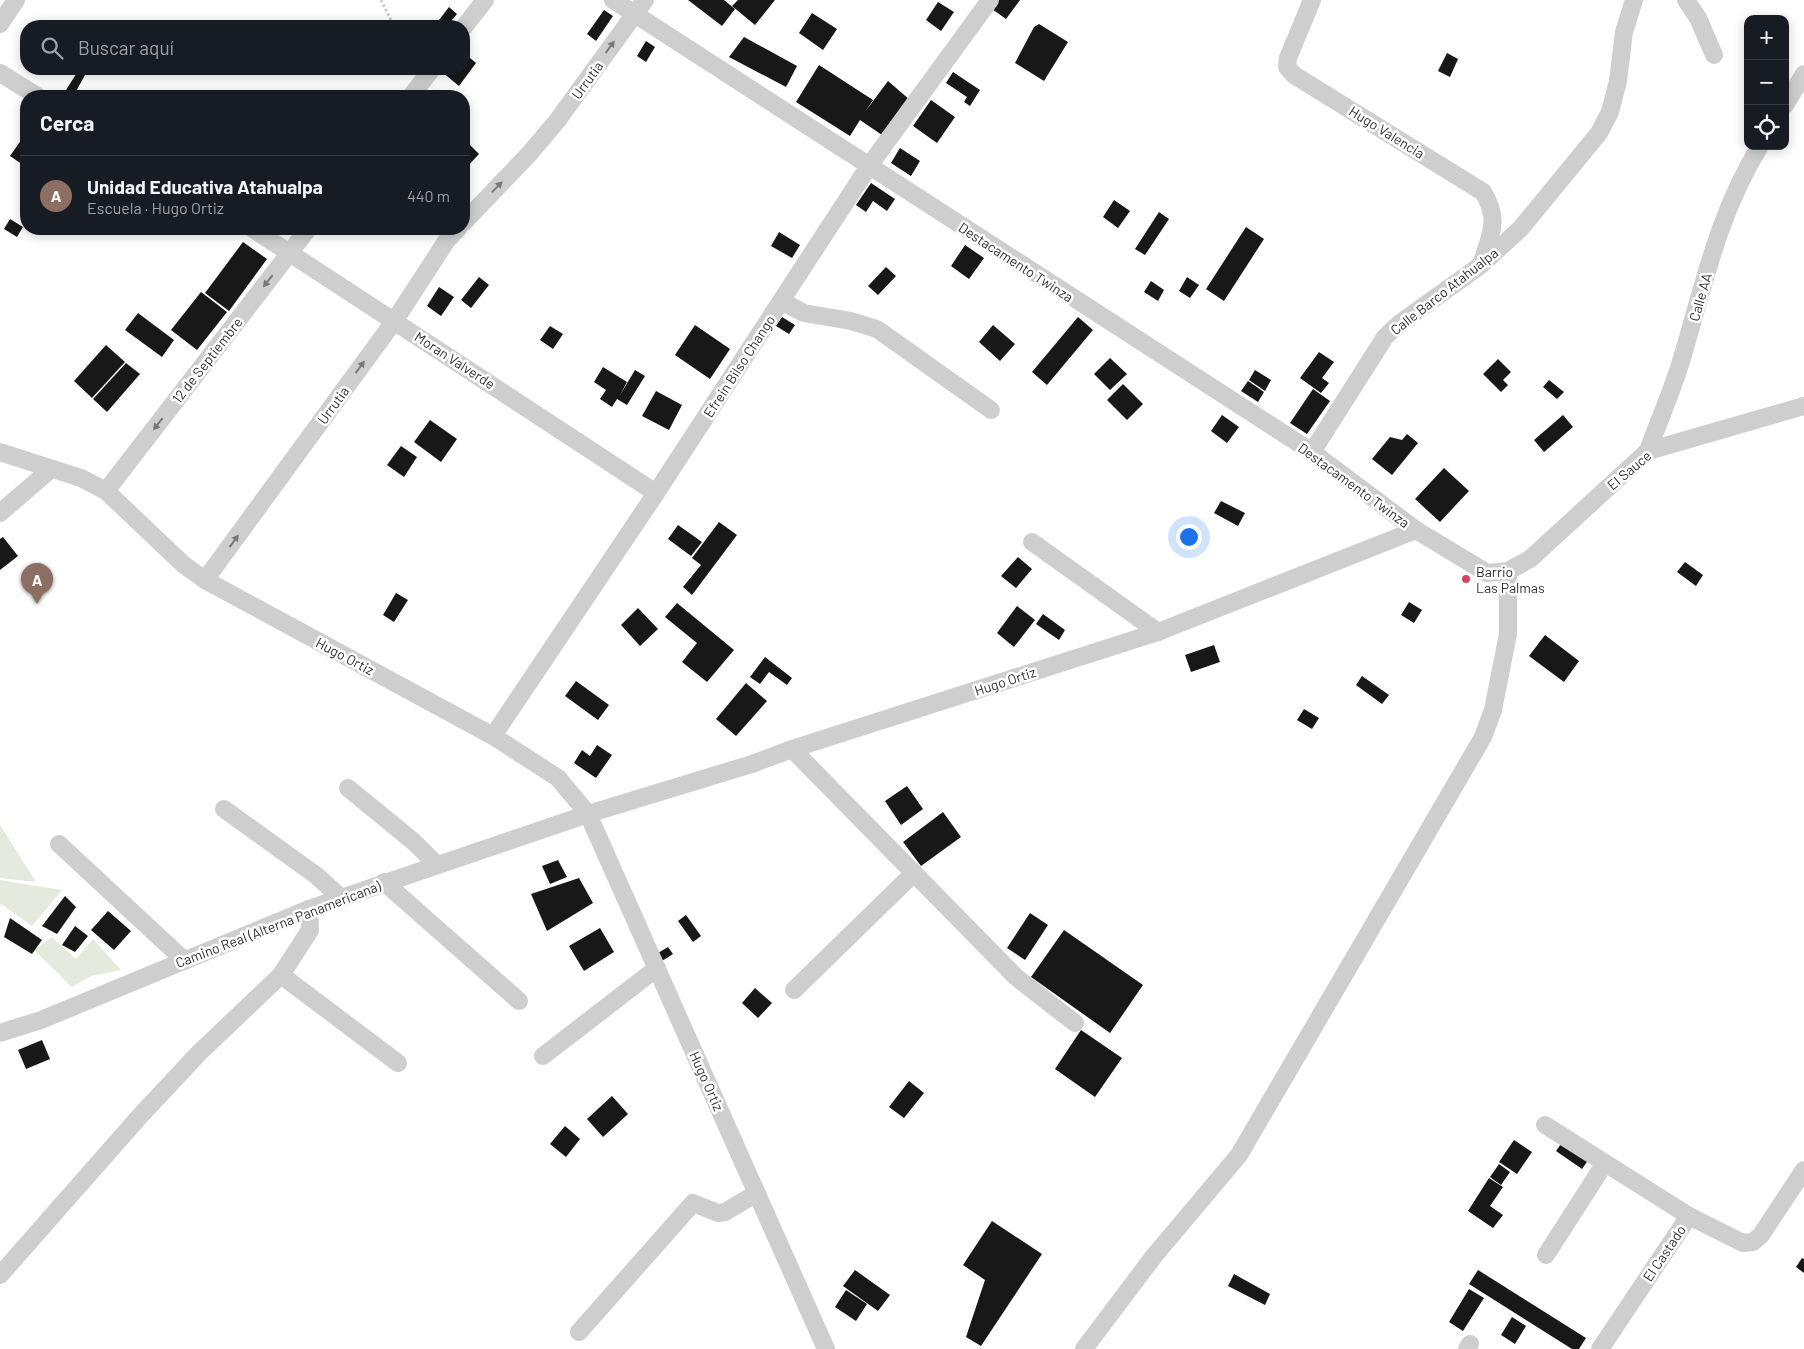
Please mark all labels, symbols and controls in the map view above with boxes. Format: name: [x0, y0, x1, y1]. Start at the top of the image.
map controls: [1744, 15, 1789, 150]
button: +: [1744, 15, 1789, 60]
search box: [20, 20, 470, 75]
icon: search: [38, 34, 66, 62]
text: Buscar aquí: [78, 36, 174, 59]
one-way arrow: [605, 40, 615, 54]
street label: Urrutia: [568, 58, 606, 102]
button: −: [1744, 60, 1789, 105]
street label: Hugo Valencia: [1346, 102, 1428, 162]
button: locate: [1744, 105, 1789, 150]
text: Cerca: [40, 110, 94, 135]
text: Unidad Educativa Atahualpa: [87, 175, 323, 198]
one-way arrow: [491, 181, 503, 193]
text: A: [51, 186, 61, 205]
text: 440 m: [407, 186, 450, 205]
text: Escuela · Hugo Ortiz: [87, 198, 224, 217]
street label: Destacamento Twinza: [955, 219, 1077, 305]
street label: Calle Barco Atahualpa: [1387, 244, 1501, 338]
street label: Calle AA: [1685, 271, 1715, 323]
one-way arrow: [263, 274, 273, 288]
street label: Efrein Bilso Chango: [700, 312, 778, 420]
street label: 12 de Septiembre: [168, 314, 246, 406]
street label: Moran Valverde: [412, 328, 498, 392]
one-way arrow: [355, 361, 366, 374]
street label: Urrutia: [314, 383, 352, 427]
one-way arrow: [153, 417, 164, 430]
street label: Destacamento Twinza: [1295, 439, 1413, 531]
street label: El Sauce: [1604, 447, 1654, 493]
your location: [1176, 524, 1202, 550]
one-way arrow: [229, 534, 239, 548]
pin: A: [21, 563, 53, 604]
place label: Barrio Las Palmas: [1476, 563, 1545, 596]
marker: Barrio Las Palmas: [1460, 573, 1472, 585]
street label: Hugo Ortiz: [313, 634, 377, 678]
street label: Hugo Ortiz: [972, 663, 1038, 699]
street label: Camino Real (Alterna Panamericana): [173, 877, 383, 971]
street label: Hugo Ortiz: [686, 1049, 728, 1113]
street label: El Castado: [1639, 1222, 1689, 1284]

